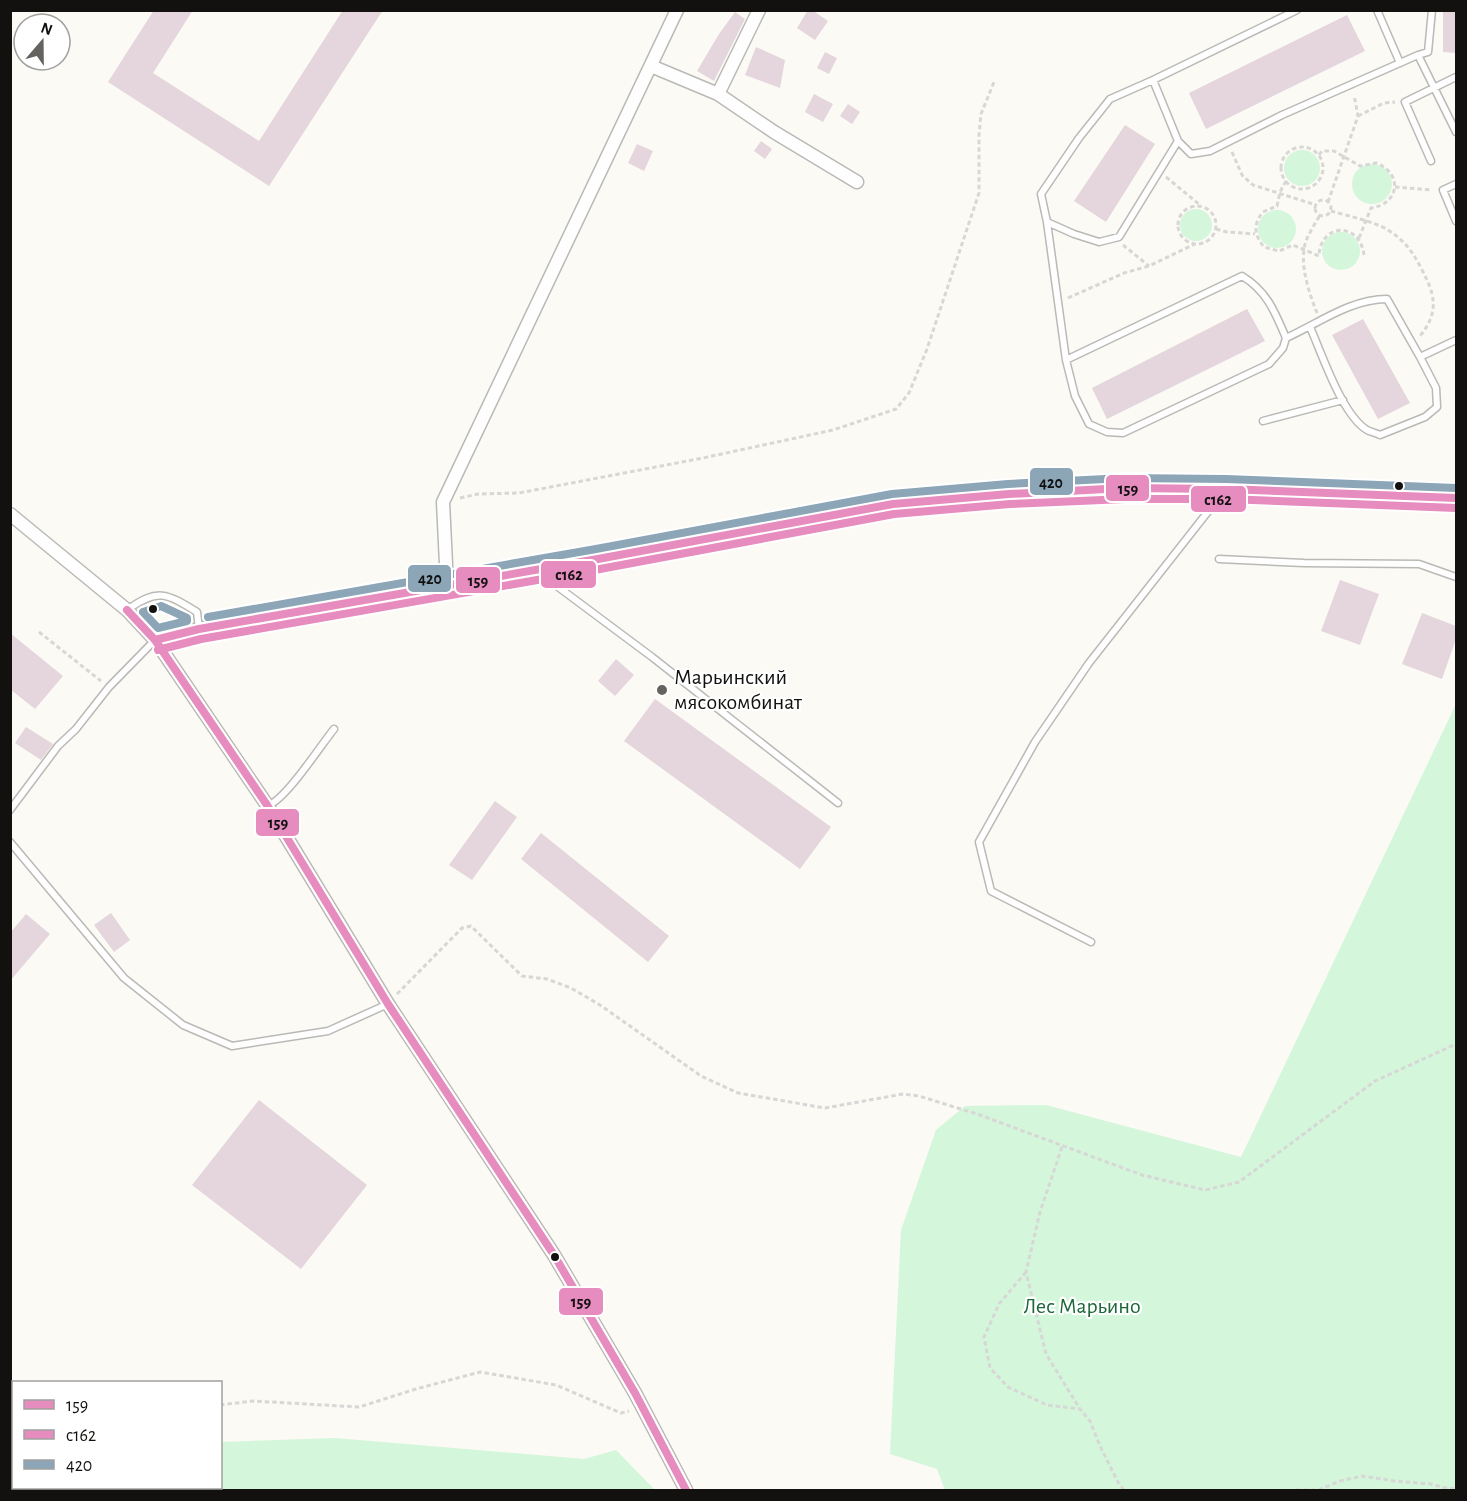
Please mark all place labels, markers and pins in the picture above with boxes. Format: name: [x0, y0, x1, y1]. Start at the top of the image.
unlabelled marker: [1393, 480, 1405, 492]
unlabelled marker: [147, 603, 159, 615]
place label: Марьинский мясокомбинат: [674, 666, 803, 713]
marker: Марьинский мясокомбинат: [655, 683, 669, 697]
unlabelled marker: [549, 1251, 561, 1263]

